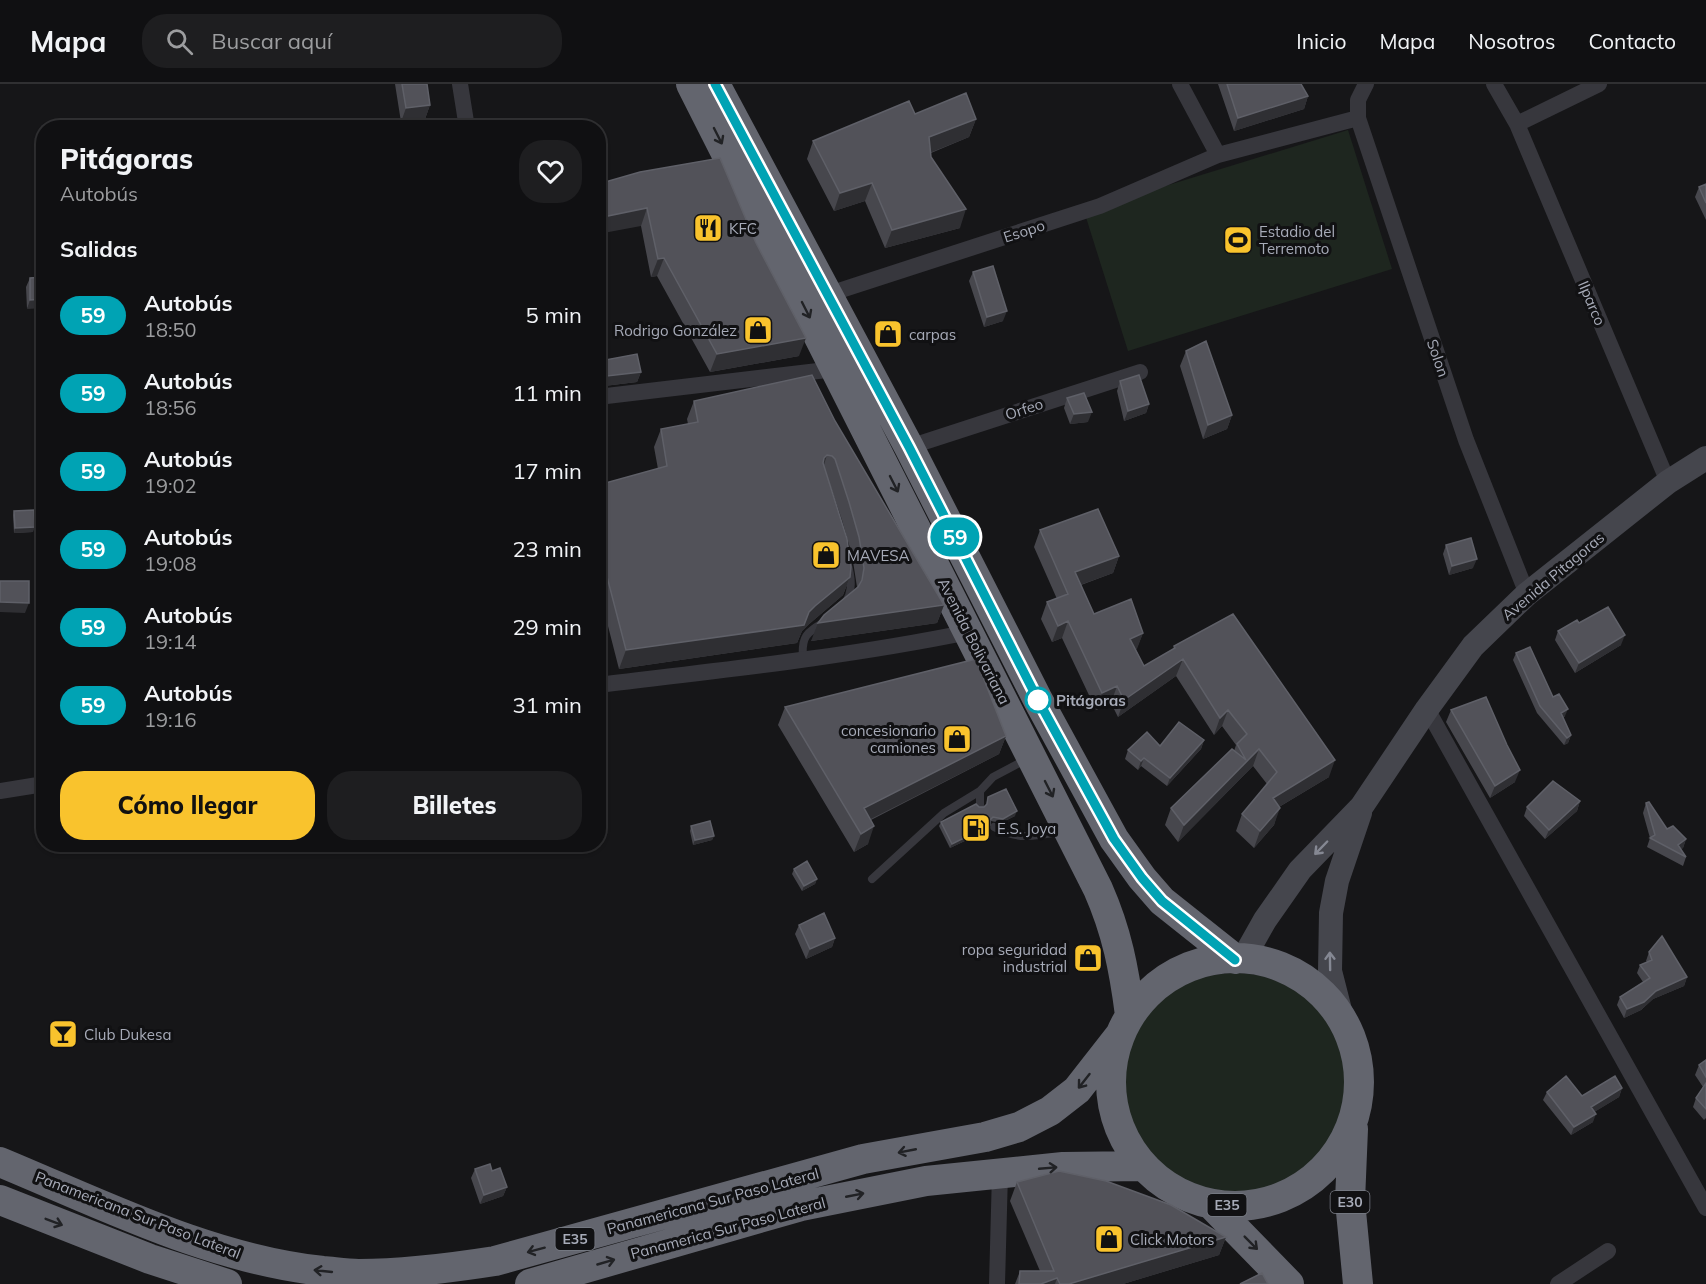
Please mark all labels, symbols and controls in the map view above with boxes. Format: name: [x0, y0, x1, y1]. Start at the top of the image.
search box: [142, 14, 562, 68]
text: Mapa: [30, 24, 106, 59]
icon: search: [163, 25, 196, 58]
text: Buscar aquí: [211, 27, 332, 55]
text: Inicio: [1296, 28, 1346, 54]
text: Mapa: [1379, 28, 1435, 54]
text: Nosotros: [1468, 28, 1555, 54]
text: Contacto: [1588, 28, 1676, 54]
one-way arrow: [712, 127, 724, 145]
button: heart: [519, 140, 582, 203]
text: Pitágoras: [60, 141, 193, 176]
text: Autobús: [60, 181, 138, 206]
restaurant icon: KFC: [692, 212, 724, 244]
street label: Esopo: [1001, 215, 1047, 247]
place label: KFC: [729, 219, 757, 238]
place label: Estadio del Terremoto: [1259, 222, 1335, 258]
sports icon: Estadio del Terremoto: [1222, 224, 1254, 256]
text: Salidas: [60, 235, 138, 263]
street label: Ilparco: [1574, 278, 1610, 328]
text: Autobús: [144, 289, 233, 317]
text: 5 min: [526, 301, 582, 329]
one-way arrow: [800, 301, 812, 319]
text: 59: [80, 302, 106, 328]
shop icon: Rodrigo González: [742, 314, 774, 346]
text: 18:50: [144, 317, 197, 342]
shop icon: carpas: [872, 318, 904, 350]
place label: Rodrigo González: [614, 321, 737, 340]
place label: carpas: [909, 325, 956, 344]
street label: Solon: [1423, 337, 1453, 379]
text: Autobús: [144, 367, 233, 395]
text: 11 min: [512, 379, 582, 407]
text: 59: [80, 380, 106, 406]
street label: Orfeo: [1003, 394, 1045, 424]
text: 18:56: [144, 395, 197, 420]
text: Autobús: [144, 445, 233, 473]
text: 17 min: [512, 457, 582, 485]
text: 59: [80, 458, 106, 484]
text: 19:02: [144, 473, 197, 498]
one-way arrow: [888, 475, 900, 492]
line badge: 59: [928, 518, 982, 556]
text: Autobús: [144, 523, 233, 551]
text: 59: [942, 524, 968, 550]
street label: Avenida Pitagoras: [1498, 528, 1608, 624]
text: 23 min: [512, 535, 582, 563]
text: 59: [80, 536, 106, 562]
shop icon: MAVESA: [810, 539, 842, 571]
place label: MAVESA: [847, 546, 910, 565]
text: 19:08: [144, 551, 197, 576]
street label: Avenida Bolivariana: [934, 575, 1014, 707]
text: Autobús: [144, 601, 233, 629]
text: 29 min: [512, 613, 582, 641]
text: 59: [80, 614, 106, 640]
text: 19:14: [144, 629, 197, 654]
text: Autobús: [144, 679, 233, 707]
marker: Pitágoras: [1025, 687, 1051, 713]
text: 31 min: [512, 691, 582, 719]
place label: Pitágoras: [1056, 691, 1126, 710]
text: 59: [80, 692, 106, 718]
text: 19:16: [144, 707, 197, 732]
place label: concesionario camiones: [841, 721, 936, 757]
shop icon: concesionario camiones: [941, 723, 973, 755]
button: Cómo llegar: [60, 771, 315, 840]
button: Billetes: [327, 771, 582, 840]
one-way arrow: [1043, 780, 1055, 797]
fuel station icon: E.S. Joya: [960, 812, 992, 844]
place label: E.S. Joya: [997, 819, 1056, 838]
one-way arrow: [1314, 840, 1329, 855]
place label: ropa seguridad industrial: [962, 940, 1067, 976]
shop icon: ropa seguridad industrial: [1072, 942, 1104, 974]
one-way arrow: [1324, 952, 1336, 972]
bar icon: Club Dukesa: [47, 1018, 79, 1050]
place label: Club Dukesa: [84, 1025, 171, 1044]
one-way arrow: [1077, 1073, 1090, 1089]
one-way arrow: [898, 1146, 918, 1157]
one-way arrow: [1037, 1162, 1057, 1173]
street label: Panamericana Sur Paso Lateral: [605, 1164, 821, 1238]
street label: Panamericana Sur Paso Lateral: [32, 1167, 244, 1263]
one-way arrow: [845, 1189, 864, 1200]
road number: E30: [1330, 1191, 1370, 1213]
street label: Panamerica Sur Paso Lateral: [628, 1193, 828, 1263]
road number: E35: [1208, 1194, 1246, 1216]
one-way arrow: [45, 1217, 63, 1228]
shop icon: Click Motors: [1093, 1223, 1125, 1255]
road number: E35: [556, 1228, 594, 1250]
place label: Click Motors: [1130, 1230, 1214, 1249]
one-way arrow: [1243, 1236, 1258, 1251]
one-way arrow: [527, 1245, 546, 1256]
one-way arrow: [596, 1256, 615, 1267]
one-way arrow: [313, 1265, 333, 1276]

